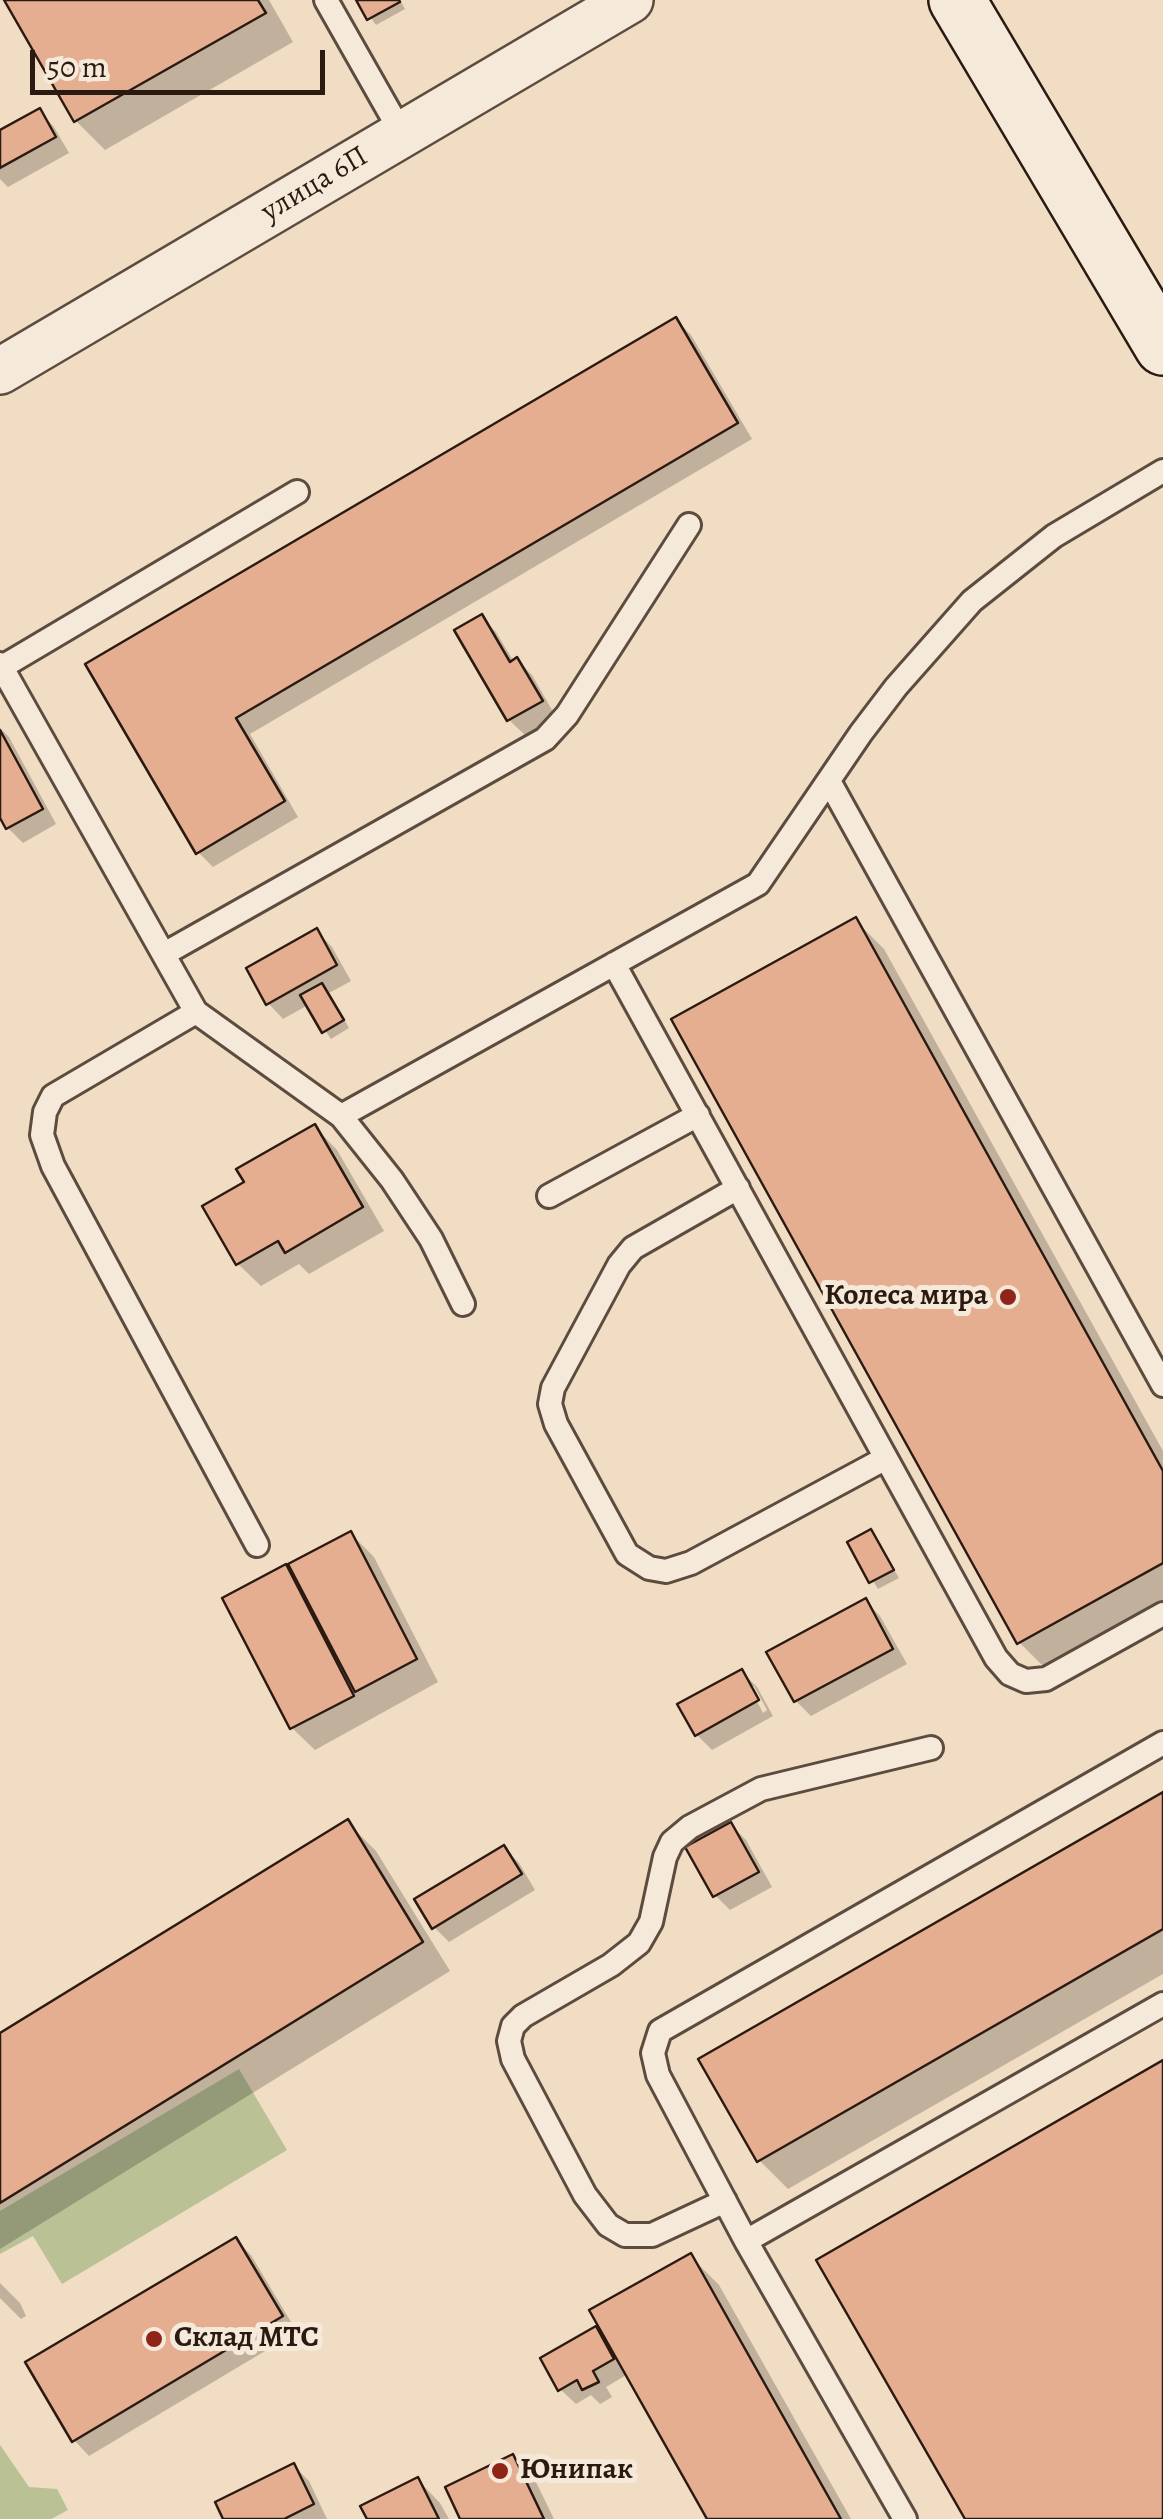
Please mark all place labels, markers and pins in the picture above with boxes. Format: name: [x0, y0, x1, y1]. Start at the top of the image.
place label: Колеса мира: [824, 1279, 988, 1315]
marker: Колеса мира: [997, 1286, 1019, 1308]
place label: Склад МТС: [174, 2321, 319, 2357]
marker: Склад МТС: [143, 2328, 165, 2350]
place label: Юнипак: [520, 2453, 633, 2489]
marker: Юнипак: [489, 2460, 511, 2482]

